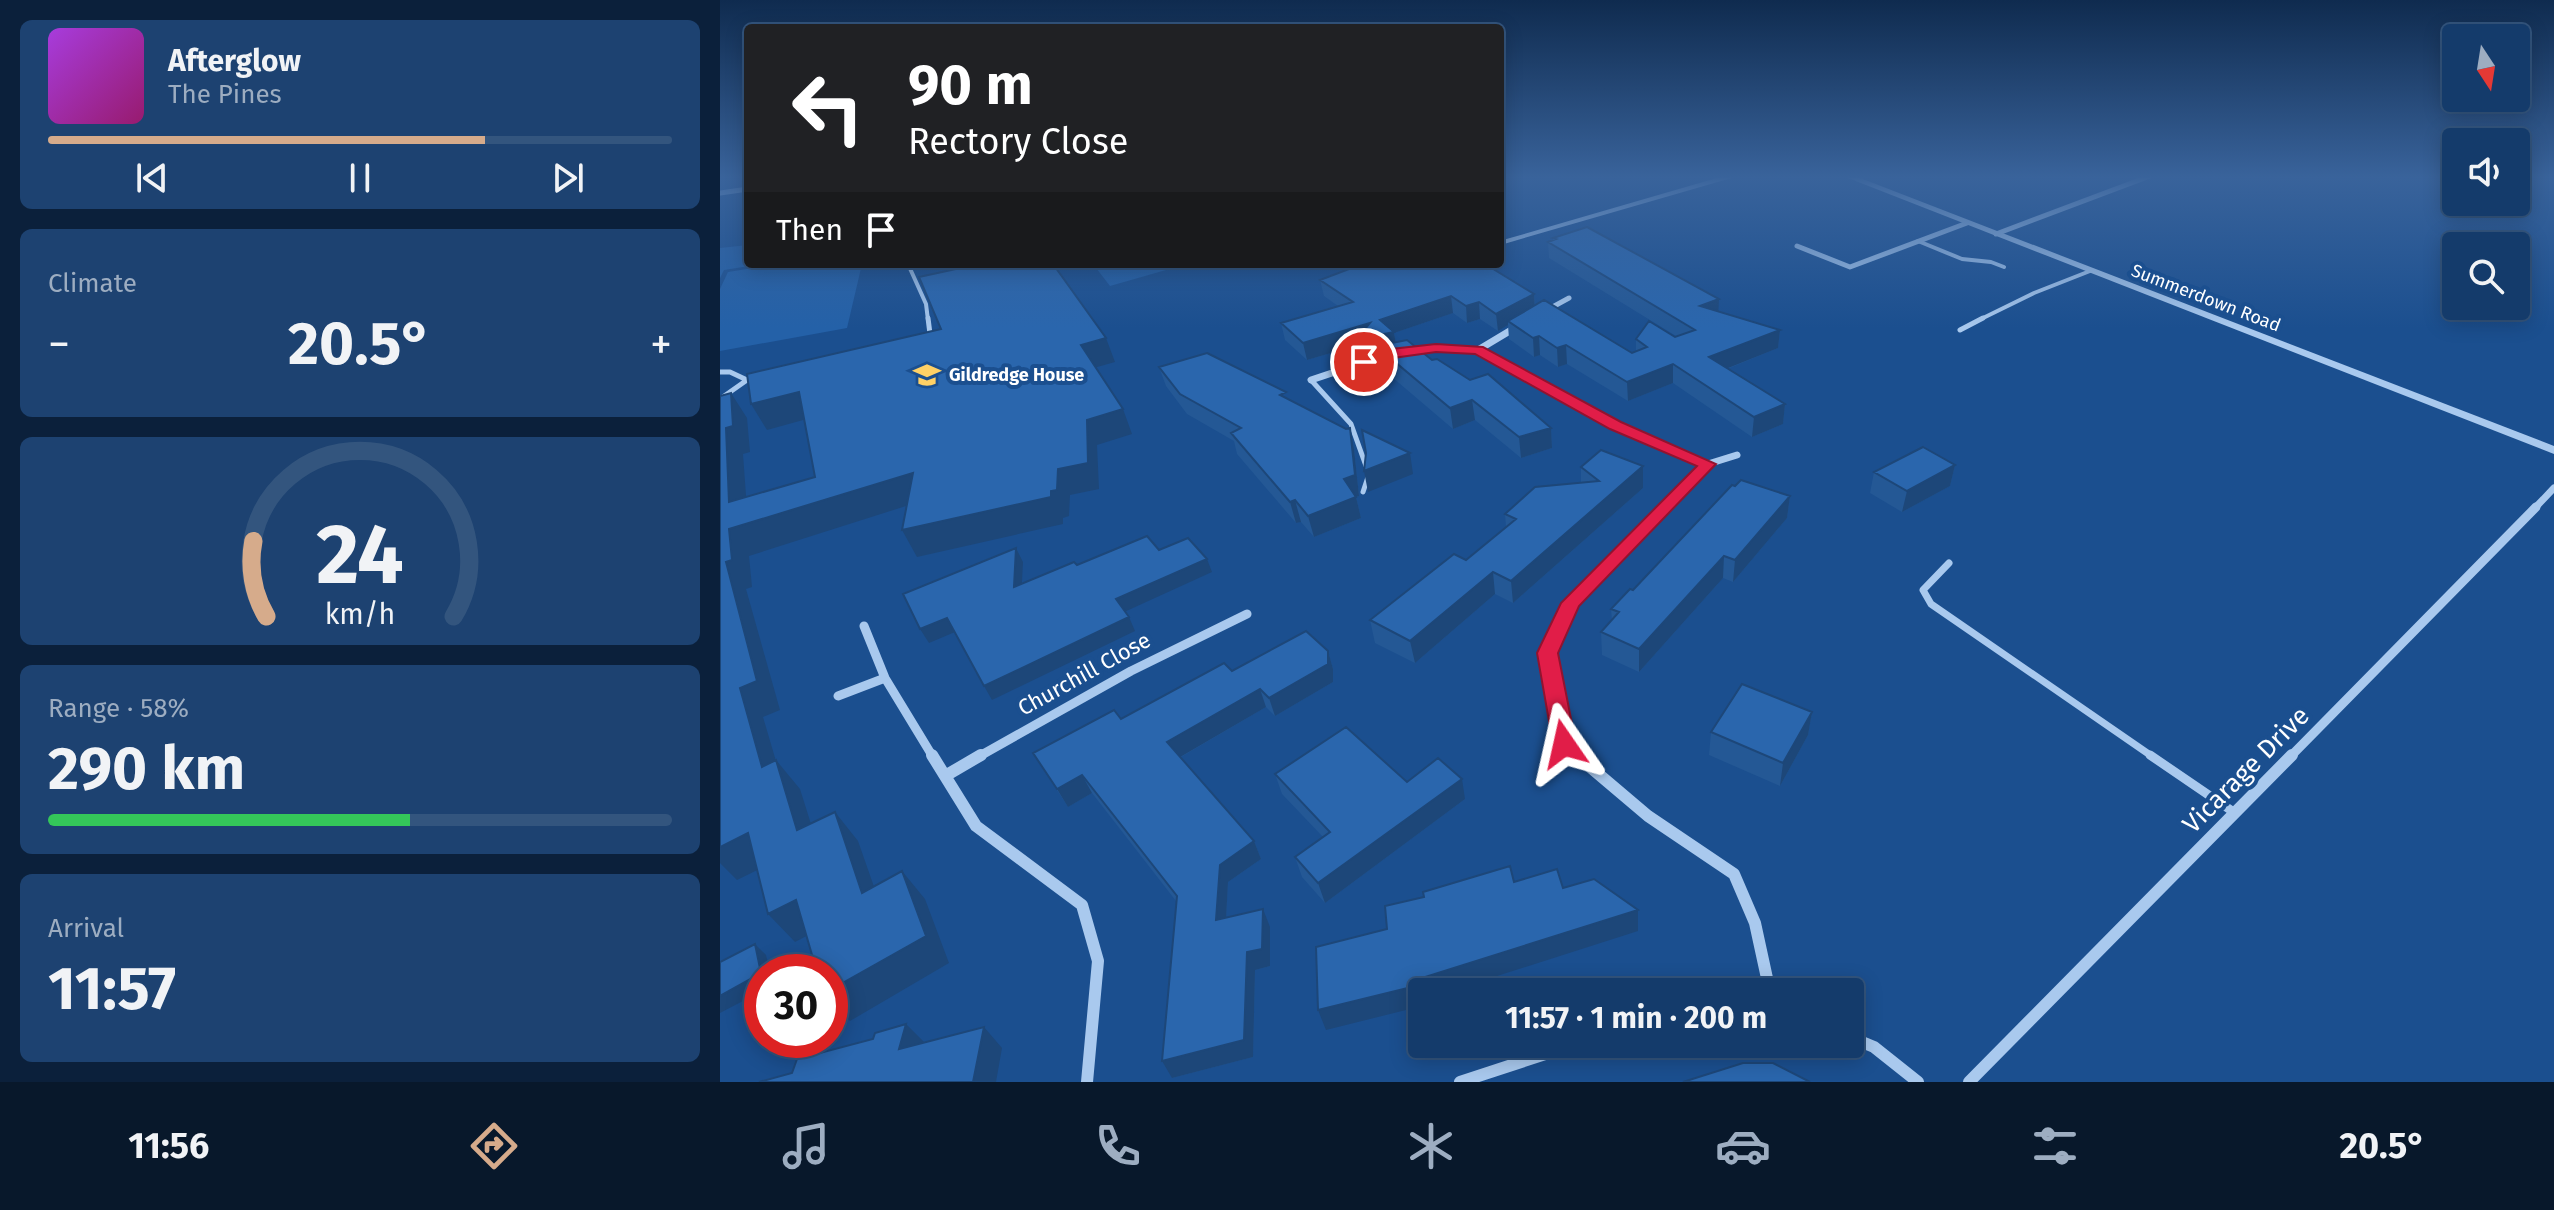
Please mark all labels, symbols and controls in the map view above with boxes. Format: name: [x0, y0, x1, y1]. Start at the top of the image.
north arrow: [2442, 24, 2530, 112]
map controls: [2442, 24, 2530, 320]
text: Afterglow: [168, 43, 301, 79]
text: 90 m: [908, 52, 1033, 119]
icon: left: [776, 56, 880, 160]
text: The Pines: [168, 79, 282, 110]
text: Rectory Close: [908, 120, 1128, 164]
button: sound: [2442, 128, 2530, 216]
icon: previous: [130, 156, 174, 200]
icon: pause: [338, 156, 382, 200]
icon: next: [546, 156, 590, 200]
icon: arrive: [859, 208, 903, 252]
text: Then: [776, 212, 843, 248]
button: search: [2442, 232, 2530, 320]
street label: Summerdown Road: [2128, 259, 2284, 337]
text: Climate: [48, 268, 137, 299]
text: 20.5°: [288, 308, 432, 380]
text: −: [48, 318, 70, 371]
text: +: [650, 318, 672, 371]
pin: [1330, 328, 1398, 396]
icon: arrive: [1342, 340, 1386, 384]
school or university icon: Gildredge House: [912, 360, 942, 390]
place label: Gildredge House: [949, 364, 1084, 386]
text: 24: [316, 505, 404, 605]
text: km/h: [325, 597, 395, 632]
street label: Churchill Close: [1013, 626, 1155, 722]
text: Range · 58%: [48, 693, 189, 724]
street label: Vicarage Drive: [2176, 700, 2316, 840]
position arrow: [1522, 702, 1606, 786]
text: 290 km: [48, 733, 245, 805]
text: Arrival: [48, 913, 124, 944]
text: 11:57: [48, 953, 176, 1025]
speed limit sign: 30: [744, 954, 848, 1058]
text: 11:57 · 1 min · 200 m: [1505, 1000, 1767, 1036]
icon: directions: [466, 1118, 522, 1174]
icon: music: [778, 1118, 834, 1174]
icon: phone: [1090, 1118, 1146, 1174]
icon: climate: [1403, 1118, 1459, 1174]
icon: car: [1715, 1118, 1771, 1174]
icon: filters: [2027, 1118, 2083, 1174]
text: 11:56: [128, 1124, 209, 1168]
text: 20.5°: [2339, 1124, 2426, 1168]

